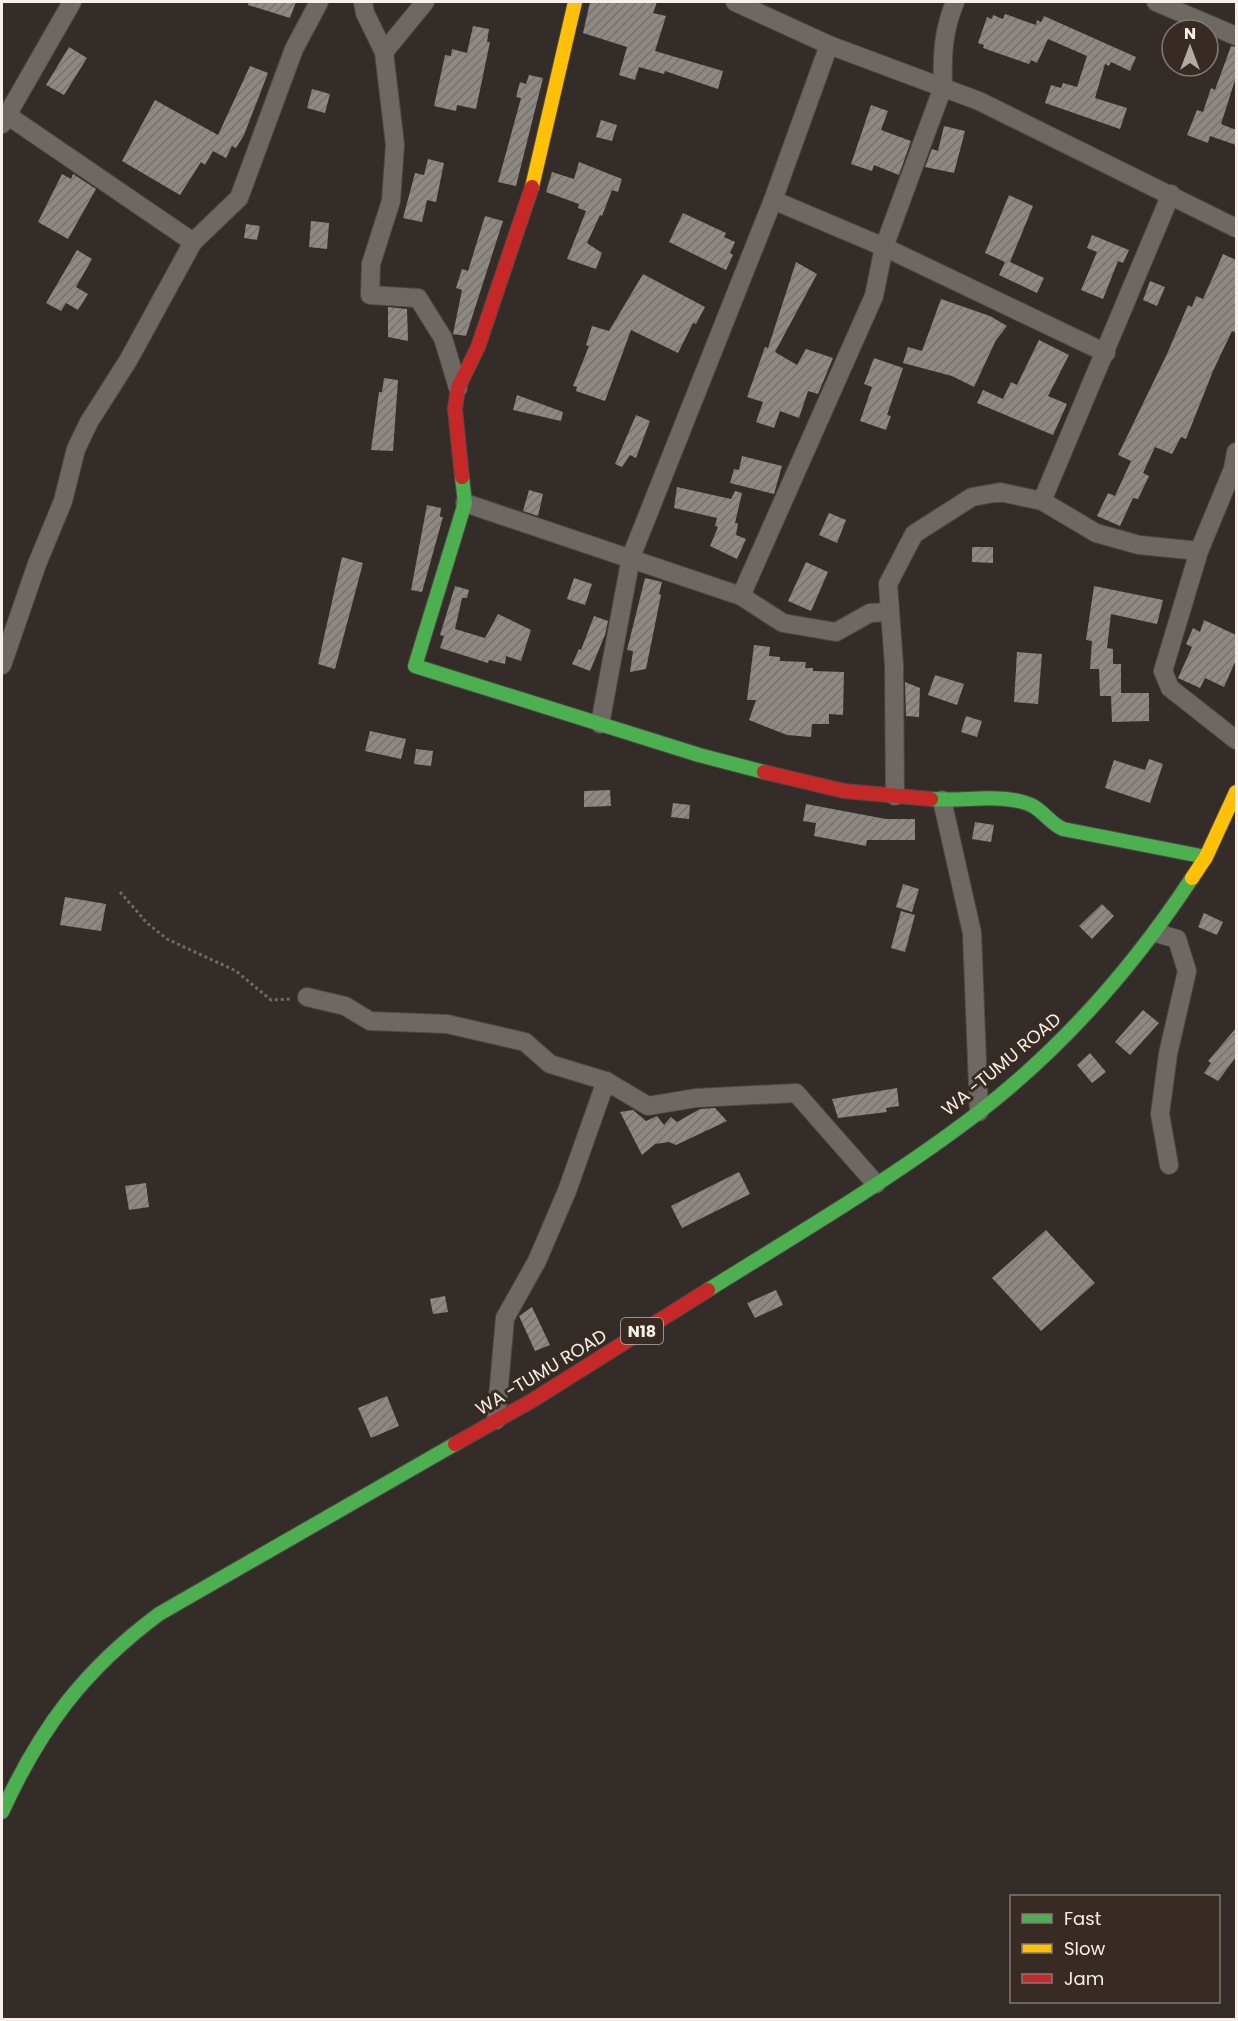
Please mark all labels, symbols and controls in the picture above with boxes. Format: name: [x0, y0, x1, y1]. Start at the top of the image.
north arrow: [1160, 18, 1220, 78]
text: N: [1184, 22, 1196, 45]
street label: WA -TUMU ROAD: [936, 1007, 1066, 1121]
road number: N18: [621, 1318, 663, 1344]
street label: WA -TUMU ROAD: [471, 1323, 611, 1421]
legend: [1010, 1895, 1220, 2003]
text: Fast: [1064, 1906, 1101, 1931]
text: Slow: [1064, 1936, 1106, 1961]
text: Jam: [1064, 1966, 1104, 1991]

